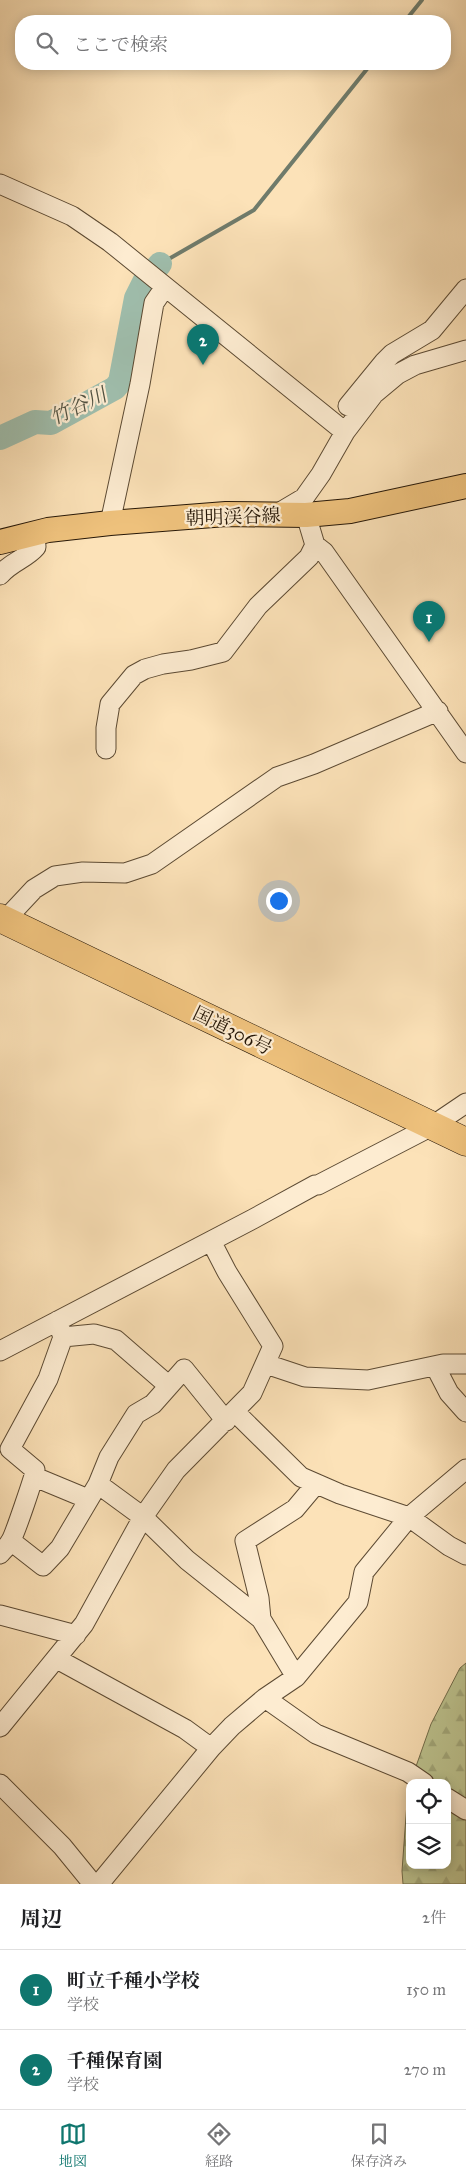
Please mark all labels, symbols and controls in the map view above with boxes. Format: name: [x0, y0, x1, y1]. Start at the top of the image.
search box: [15, 15, 451, 70]
icon: search: [33, 29, 61, 57]
text: ここで検索: [73, 33, 168, 56]
pin: 2: [187, 324, 219, 365]
water label: 竹谷川: [46, 382, 112, 430]
street label: 朝明渓谷線: [185, 503, 281, 530]
pin: 1: [413, 601, 445, 642]
your location: [266, 888, 292, 914]
street label: 国道306号: [189, 1001, 276, 1060]
map controls: [406, 1779, 451, 1869]
button: locate: [406, 1779, 451, 1824]
button: layers: [406, 1824, 451, 1869]
text: 周辺: [20, 1906, 62, 1932]
text: 2件: [422, 1908, 446, 1927]
text: 町立千種小学校: [67, 1969, 200, 1992]
text: 1: [33, 1980, 39, 1999]
text: 150 m: [406, 1980, 446, 1999]
text: 学校: [67, 1995, 99, 2014]
text: 千種保育園: [67, 2049, 162, 2072]
text: 2: [32, 2060, 40, 2079]
text: 270 m: [404, 2060, 446, 2079]
text: 学校: [67, 2075, 99, 2094]
tab: 地図: [59, 2120, 87, 2170]
tab: 経路: [205, 2120, 233, 2170]
tab: 保存済み: [351, 2120, 407, 2170]

